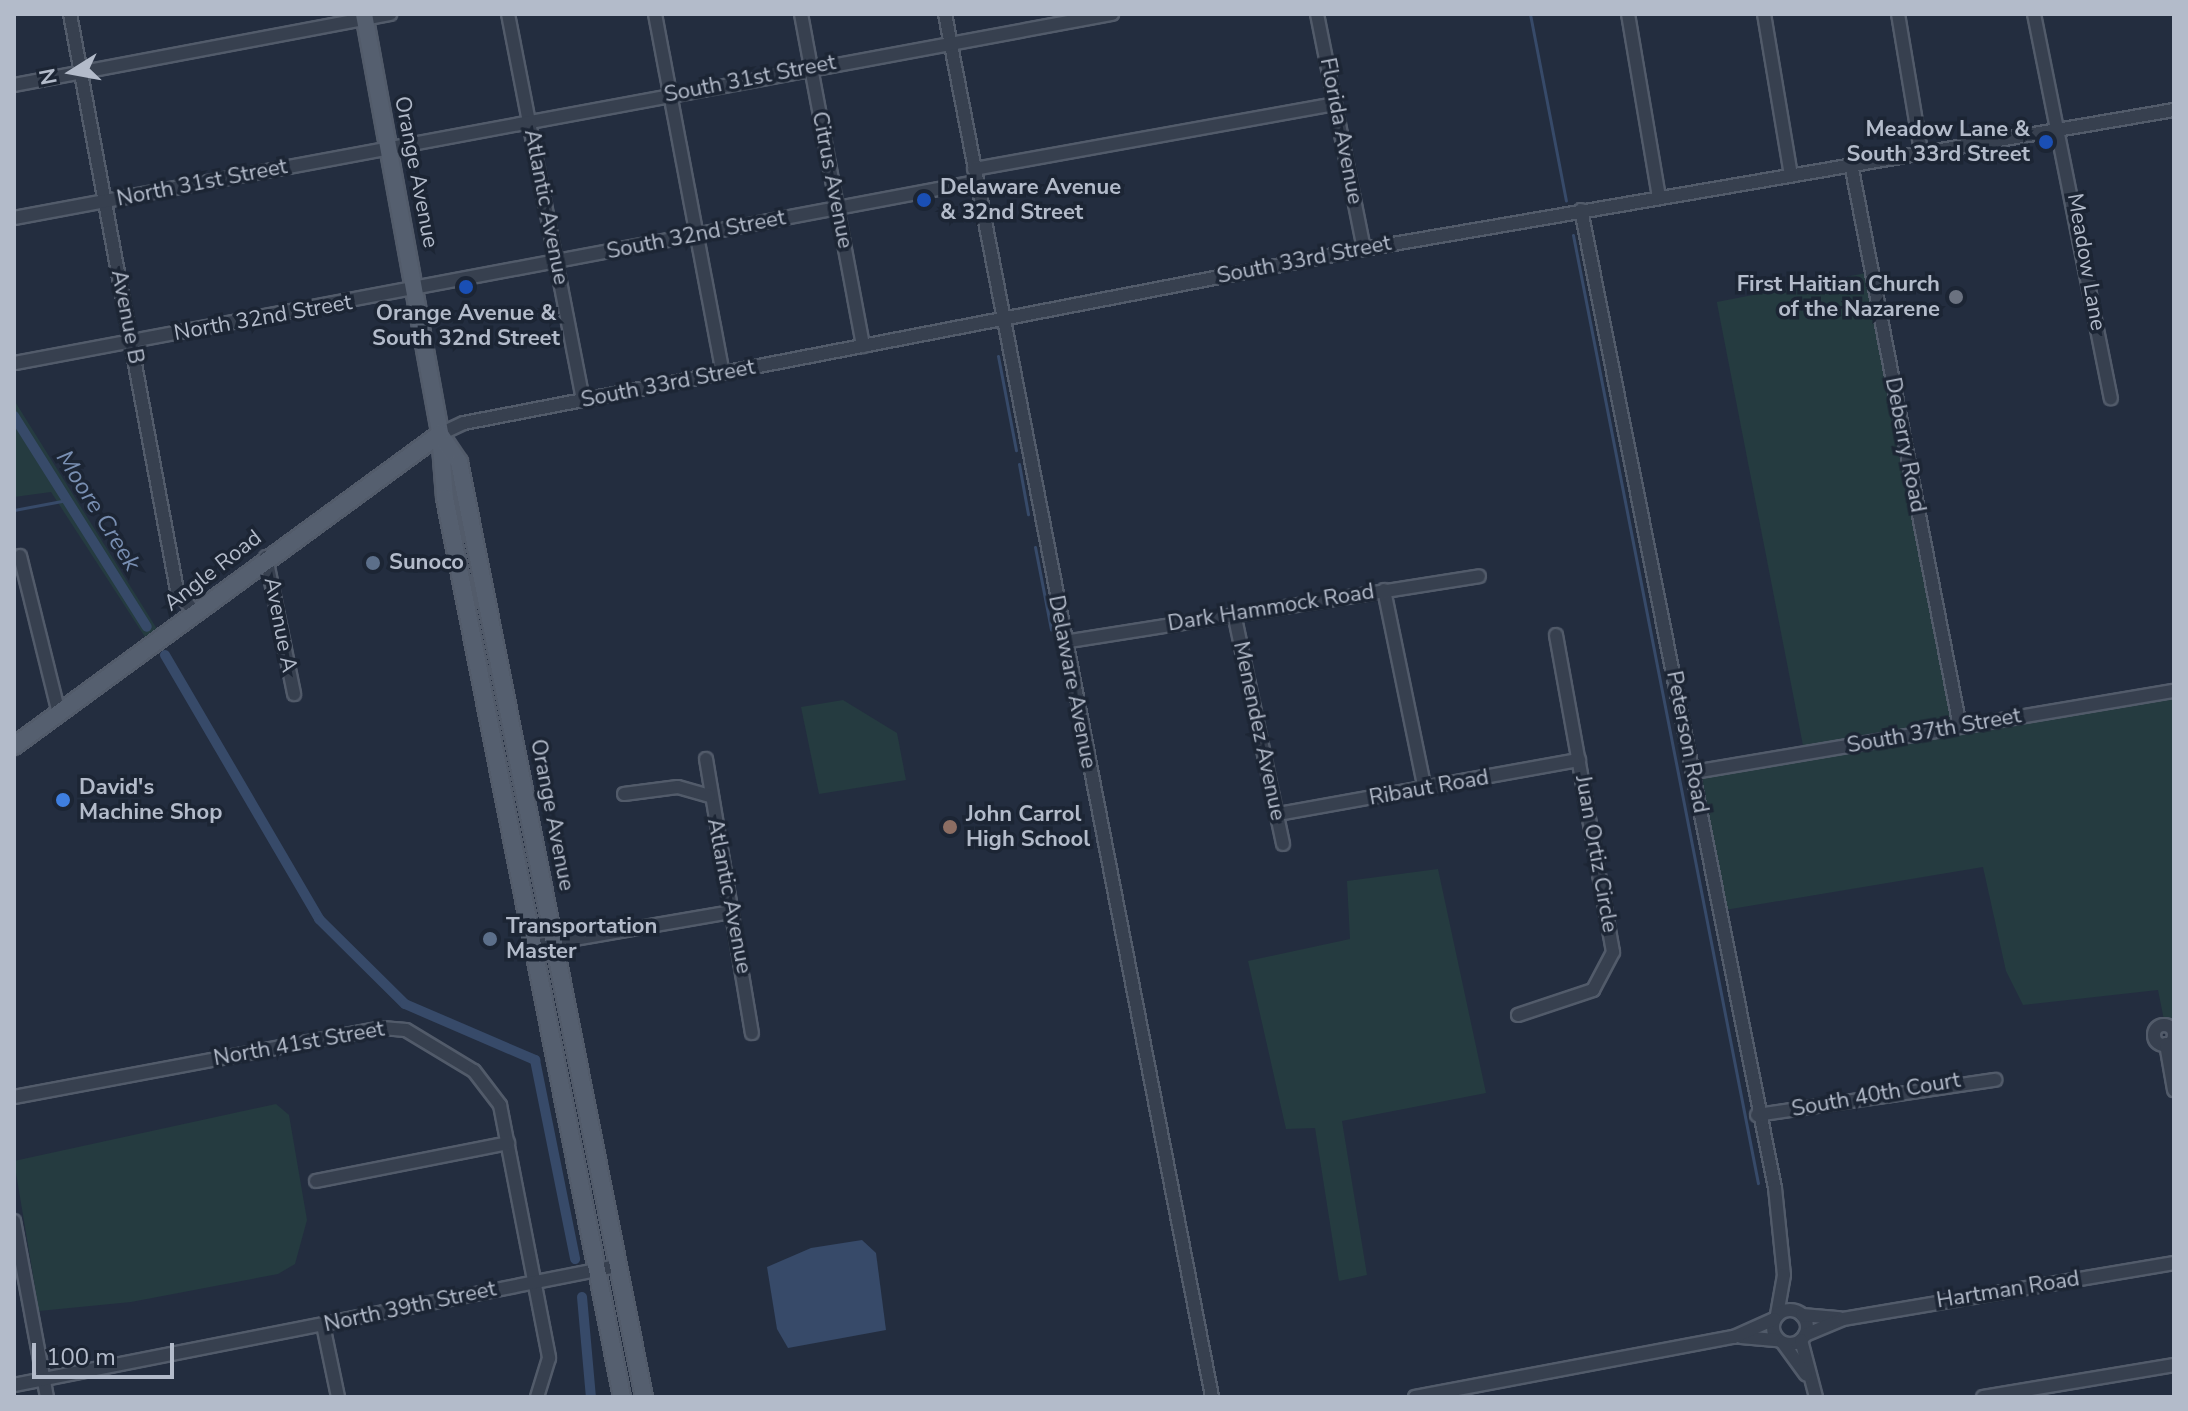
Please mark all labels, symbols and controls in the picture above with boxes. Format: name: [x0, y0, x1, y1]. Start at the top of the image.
north arrow: [32, 32, 112, 112]
street label: South 31st Street: [662, 49, 838, 109]
street label: Florida Avenue: [1314, 56, 1368, 206]
text: N: [32, 66, 65, 88]
street label: Orange Avenue: [388, 94, 444, 250]
street label: Citrus Avenue: [806, 109, 858, 251]
place label: Meadow Lane & South 33rd Street: [1847, 116, 2030, 168]
street label: Atlantic Avenue: [518, 127, 574, 287]
marker: Meadow Lane & South 33rd Street: [2037, 133, 2055, 151]
street label: North 31st Street: [115, 154, 289, 212]
place label: Delaware Avenue & 32nd Street: [940, 174, 1121, 226]
marker: Delaware Avenue & 32nd Street: [915, 191, 933, 209]
street label: Meadow Lane: [2061, 191, 2111, 333]
street label: South 32nd Street: [604, 205, 788, 265]
street label: South 33rd Street: [1215, 230, 1393, 290]
street label: Avenue B: [105, 268, 149, 366]
place label: First Haitian Church of the Nazarene: [1737, 271, 1940, 322]
marker: Orange Avenue & South 32nd Street: [457, 278, 475, 296]
marker: First Haitian Church of the Nazarene: [1947, 288, 1965, 306]
street label: North 32nd Street: [172, 289, 354, 347]
place label: Orange Avenue & South 32nd Street: [372, 300, 560, 352]
street label: South 33rd Street: [579, 354, 757, 414]
street label: Deberry Road: [1879, 375, 1931, 515]
water label: Moore Creek: [50, 445, 146, 577]
street label: Angle Road: [159, 525, 267, 617]
place label: Sunoco: [389, 550, 464, 576]
marker: Sunoco: [364, 554, 382, 572]
street label: Avenue A: [258, 575, 302, 675]
street label: Dark Hammock Road: [1166, 579, 1376, 637]
street label: Delaware Avenue: [1042, 593, 1102, 771]
street label: Menendez Avenue: [1227, 639, 1291, 823]
street label: Peterson Road: [1660, 669, 1714, 815]
street label: South 37th Street: [1845, 703, 2023, 759]
street label: Orange Avenue: [524, 737, 580, 893]
street label: Ribaut Road: [1367, 764, 1491, 812]
street label: Juan Ortiz Circle: [1569, 773, 1623, 935]
place label: David's Machine Shop: [79, 774, 222, 826]
marker: David's Machine Shop: [54, 791, 72, 809]
place label: John Carrol High School: [966, 801, 1090, 852]
street label: Atlantic Avenue: [701, 816, 757, 976]
marker: John Carrol High School: [941, 818, 959, 836]
place label: Transportation Master: [506, 913, 657, 964]
marker: Transportation Master: [481, 930, 499, 948]
street label: North 41st Street: [211, 1016, 387, 1072]
street label: South 40th Court: [1790, 1067, 1962, 1123]
street label: Hartman Road: [1935, 1266, 2081, 1314]
street label: North 39th Street: [322, 1276, 498, 1338]
scale bar: [36, 1327, 178, 1377]
text: 100 m: [46, 1341, 116, 1373]

